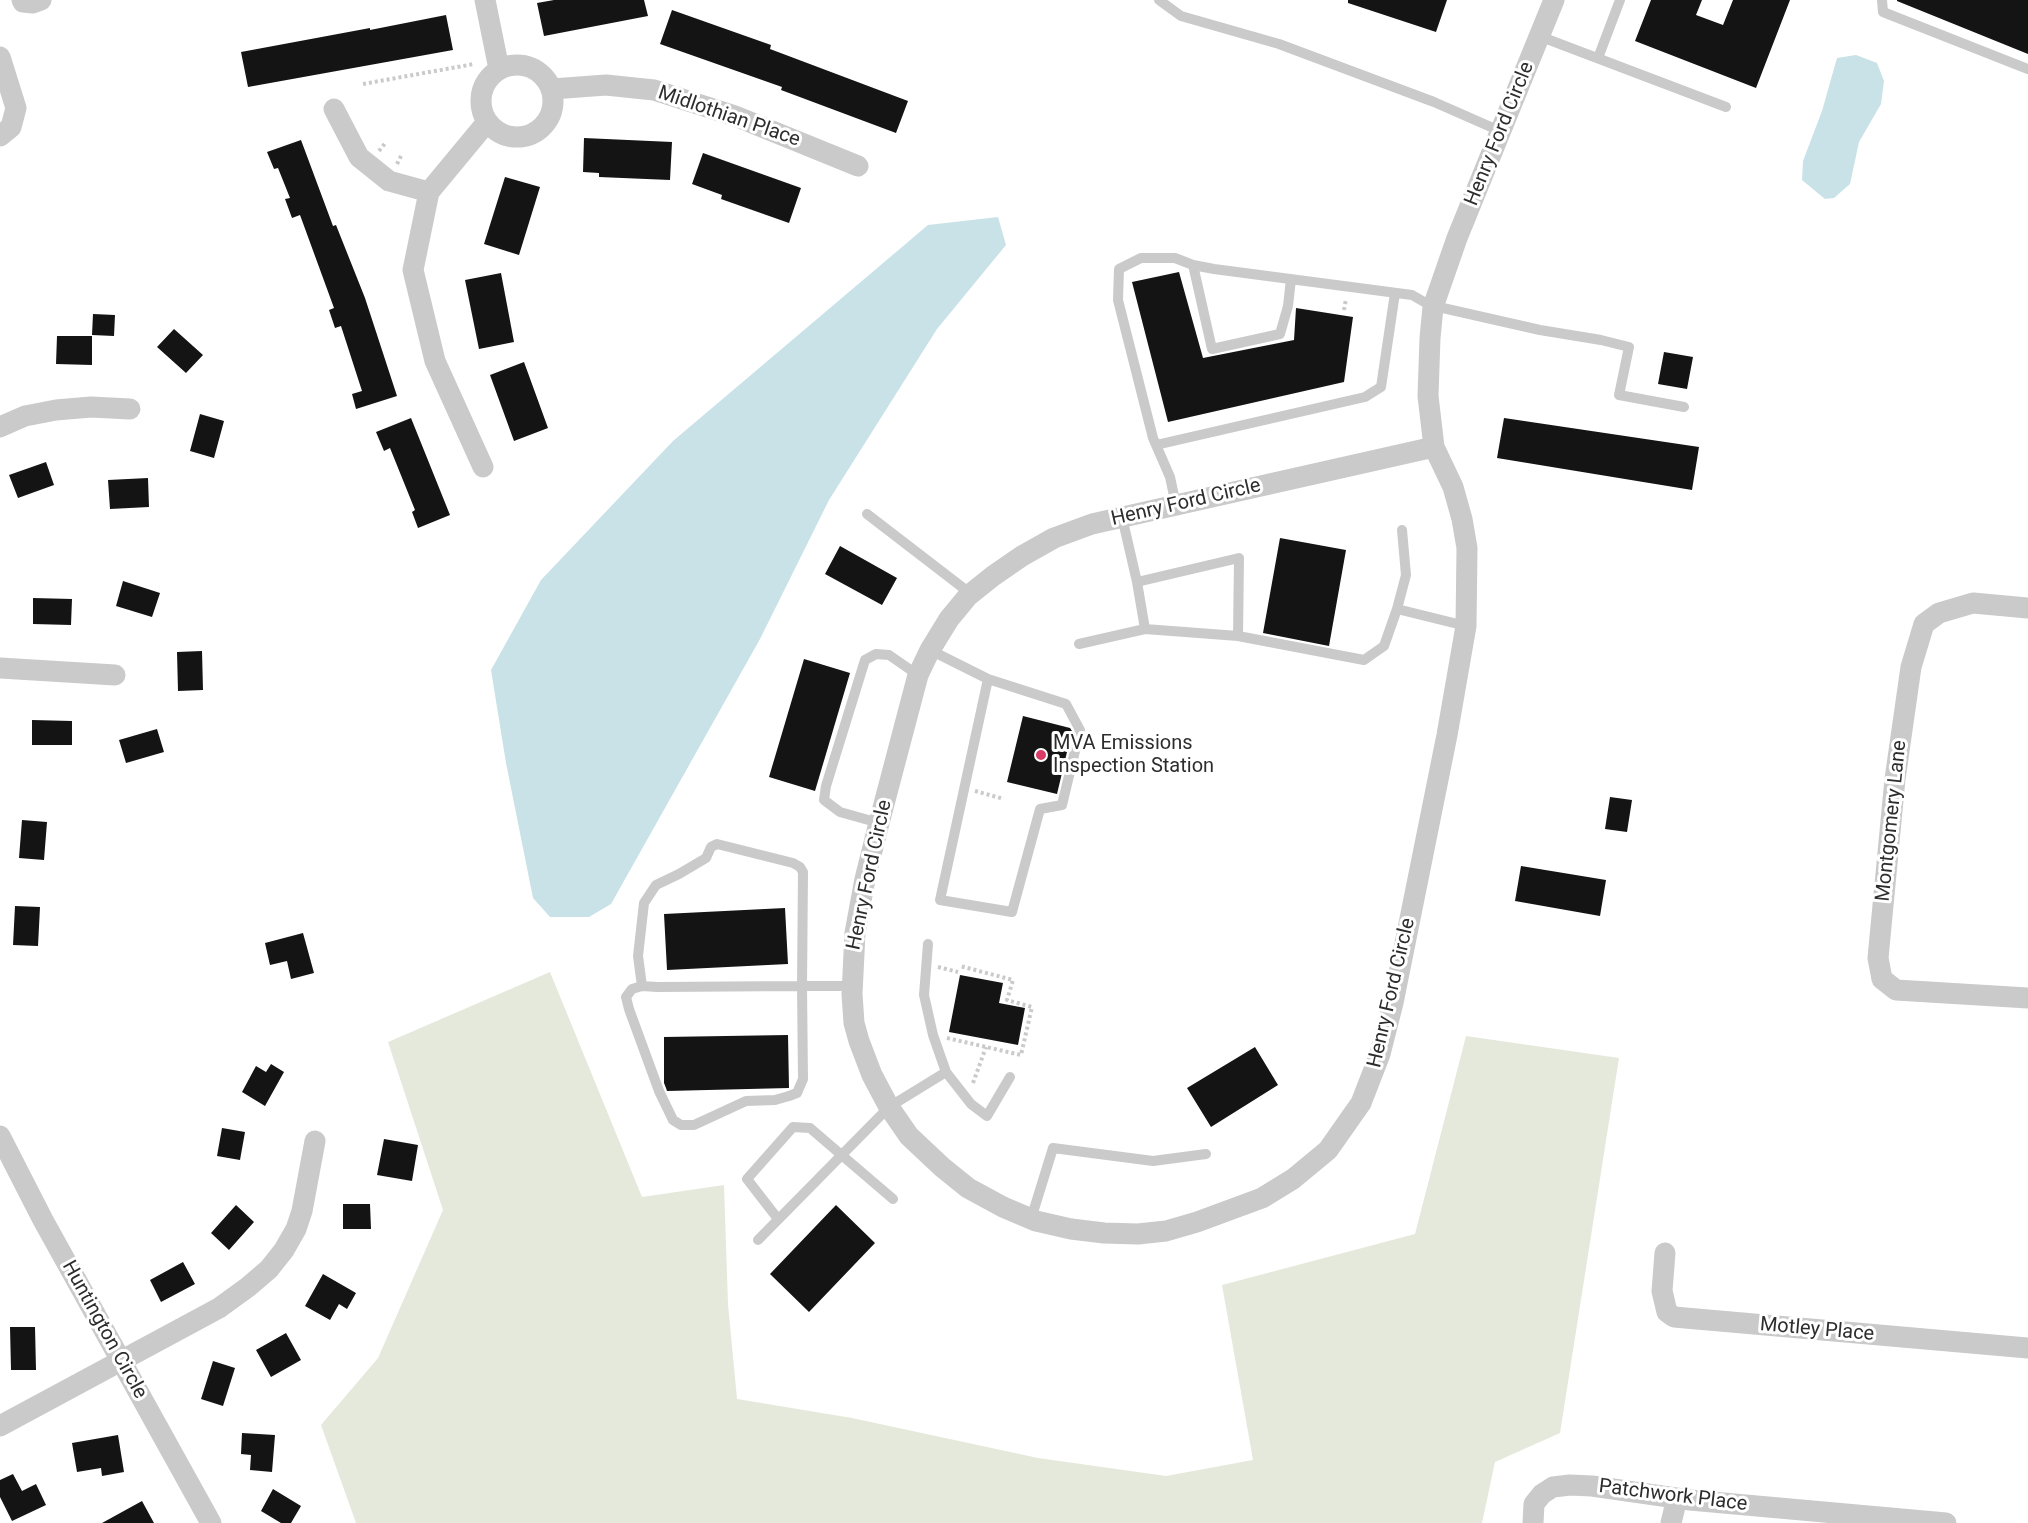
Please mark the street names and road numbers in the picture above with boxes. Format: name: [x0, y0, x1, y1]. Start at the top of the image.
street label: Henry Ford Circle: [1460, 59, 1540, 209]
street label: Midlothian Place: [655, 81, 803, 153]
street label: Henry Ford Circle: [1109, 474, 1263, 532]
street label: Montgomery Lane: [1872, 739, 1912, 903]
street label: Henry Ford Circle: [842, 798, 898, 952]
street label: Henry Ford Circle: [1363, 916, 1421, 1070]
street label: Huntington Circle: [56, 1257, 152, 1403]
street label: Motley Place: [1759, 1313, 1875, 1347]
street label: Patchwork Place: [1598, 1475, 1748, 1517]

